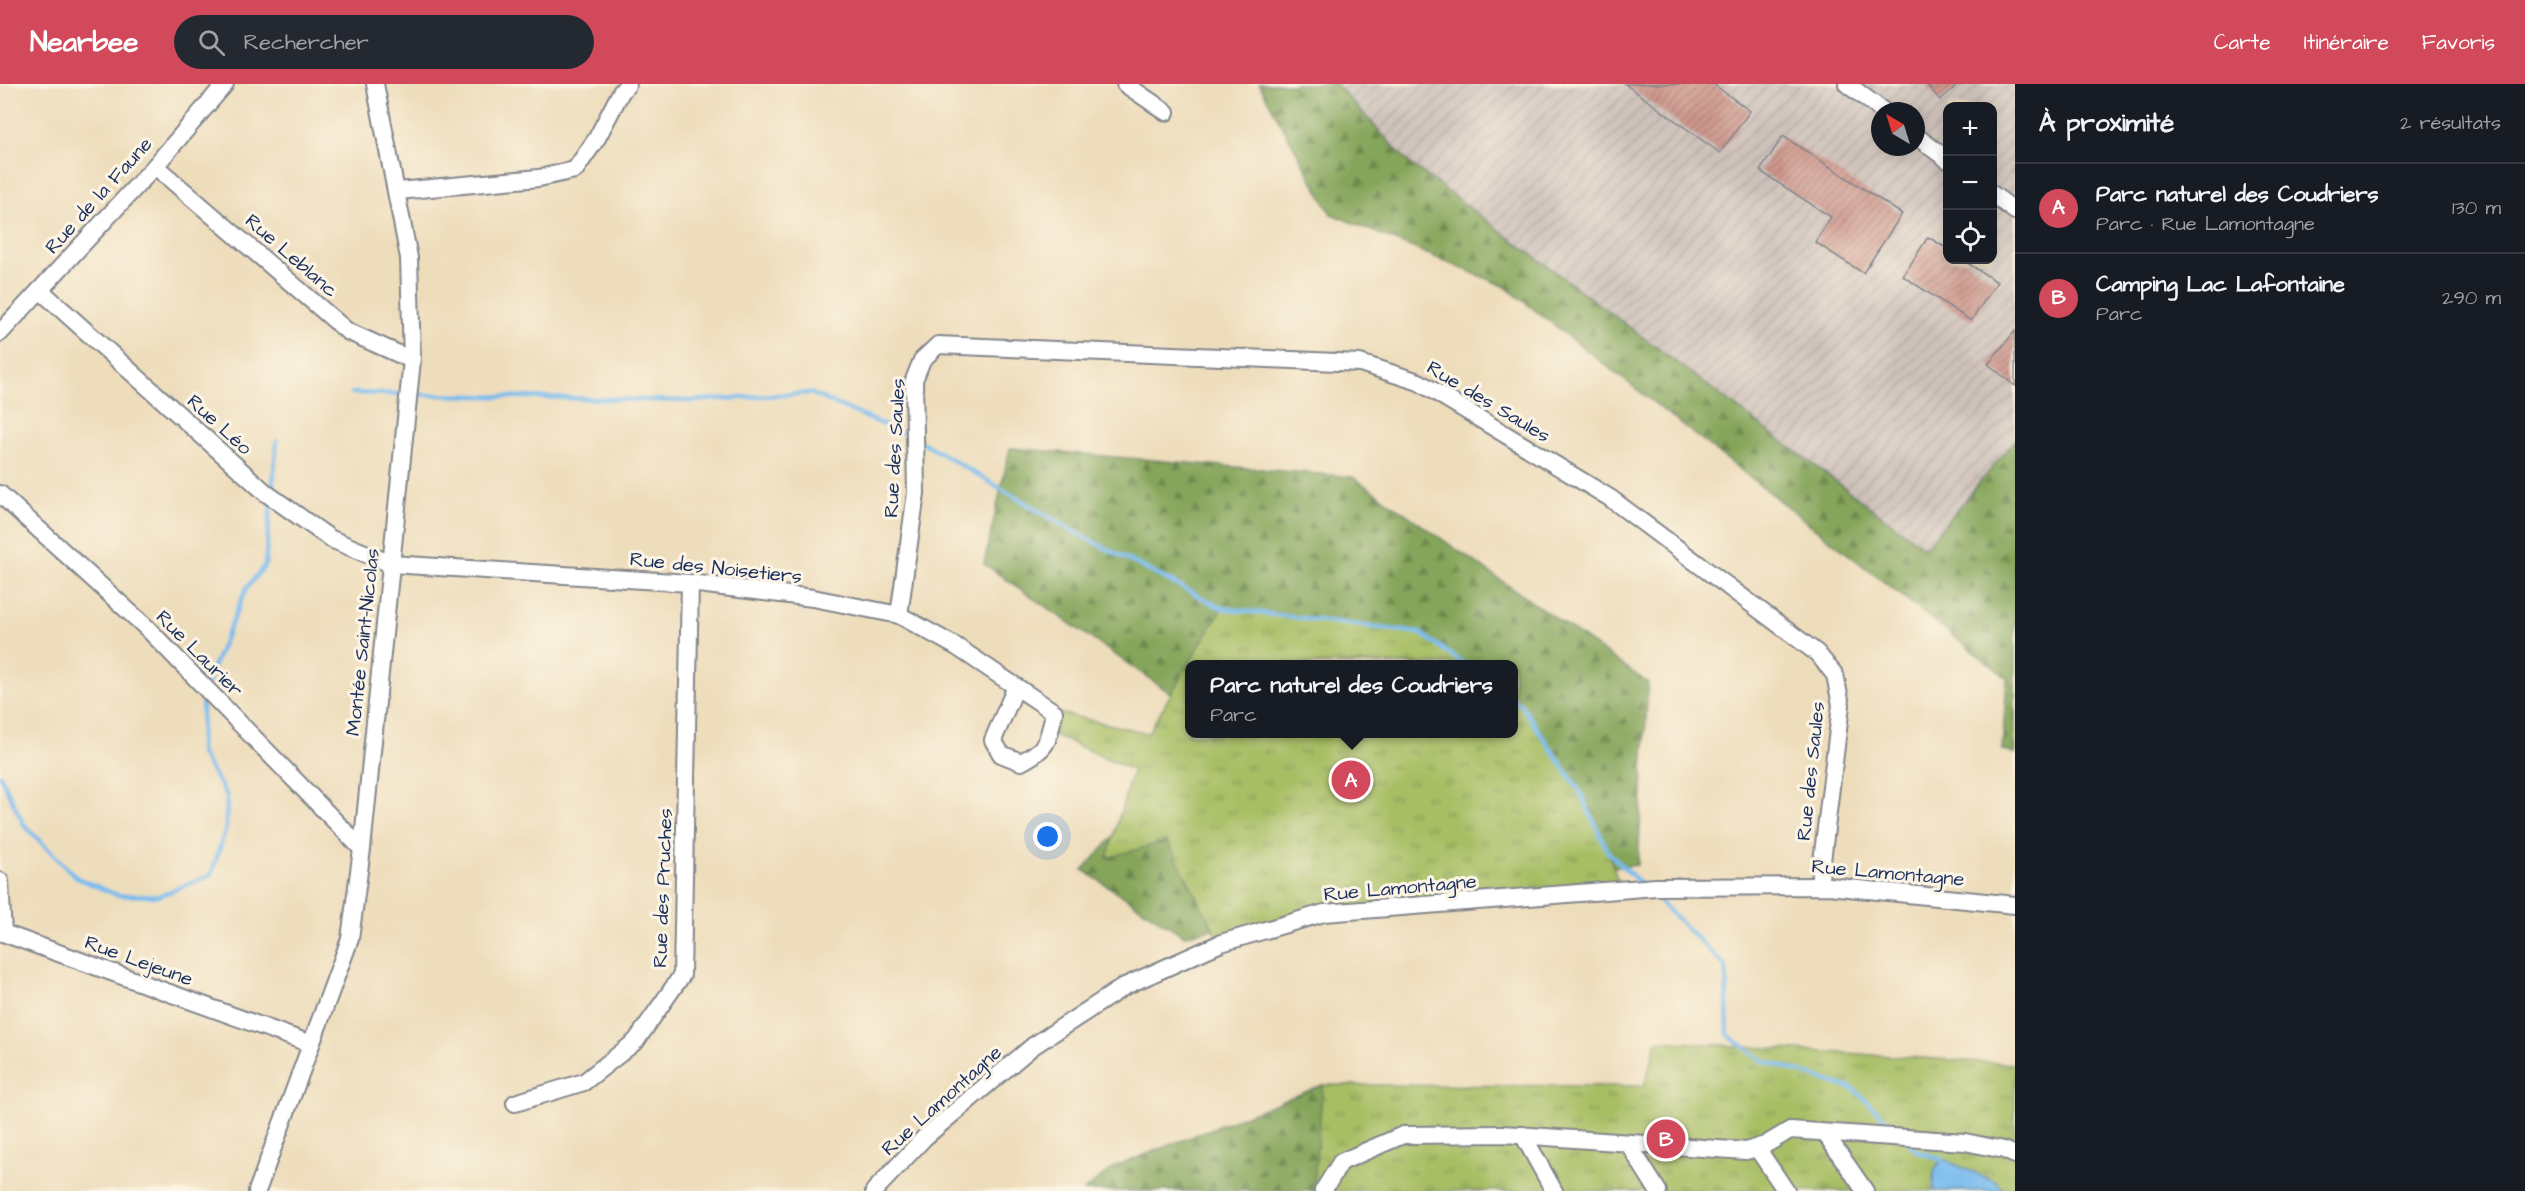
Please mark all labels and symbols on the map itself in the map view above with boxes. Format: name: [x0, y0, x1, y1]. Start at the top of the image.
north arrow: [1871, 102, 1925, 156]
street label: Rue de la Faune: [39, 131, 159, 260]
street label: Rue Leblanc: [239, 207, 344, 304]
street label: Rue des Saules: [1421, 354, 1556, 450]
street label: Rue des Saules: [877, 378, 913, 518]
street label: Rue Léo: [181, 388, 258, 462]
street label: Rue des Noisetiers: [628, 545, 803, 591]
street label: Montée Saint-Nicolas: [339, 547, 387, 737]
street label: Rue Laurier: [149, 604, 249, 704]
street label: Rue des Saules: [1790, 700, 1832, 842]
pin: A: [1332, 758, 1370, 802]
street label: Rue des Pruches: [646, 808, 680, 968]
your location: [1033, 822, 1062, 851]
street label: Rue Lamontagne: [1810, 852, 1966, 895]
street label: Rue Lamontagne: [1322, 867, 1478, 910]
street label: Rue Lejeune: [81, 928, 197, 994]
street label: Rue Lamontagne: [875, 1039, 1009, 1163]
pin: B: [1646, 1116, 1686, 1162]

